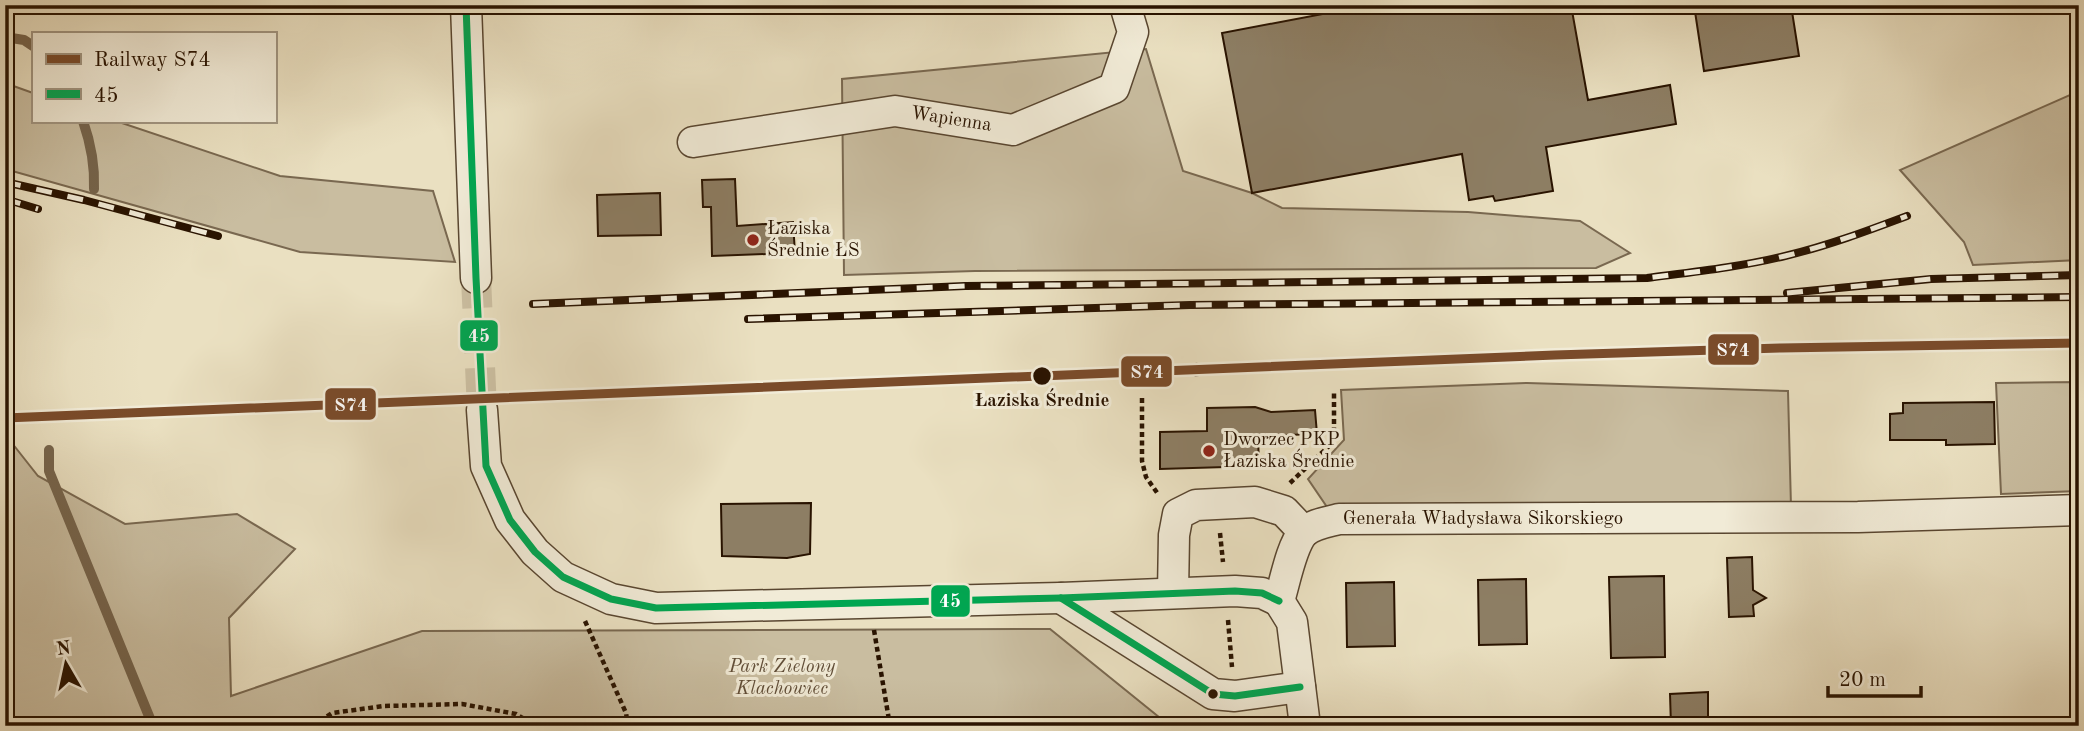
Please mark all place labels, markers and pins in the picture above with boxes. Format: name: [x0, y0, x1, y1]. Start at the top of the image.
place label: Łaziska Średnie ŁS: [767, 220, 860, 261]
marker: Łaziska Średnie ŁS: [745, 232, 761, 248]
marker: Łaziska Średnie: [1031, 365, 1053, 387]
place label: Łaziska Średnie: [975, 388, 1109, 411]
place label: Dworzec PKP Łaziska Średnie: [1223, 431, 1354, 472]
marker: Dworzec PKP Łaziska Średnie: [1201, 443, 1217, 459]
unlabelled marker: [1206, 687, 1220, 701]

